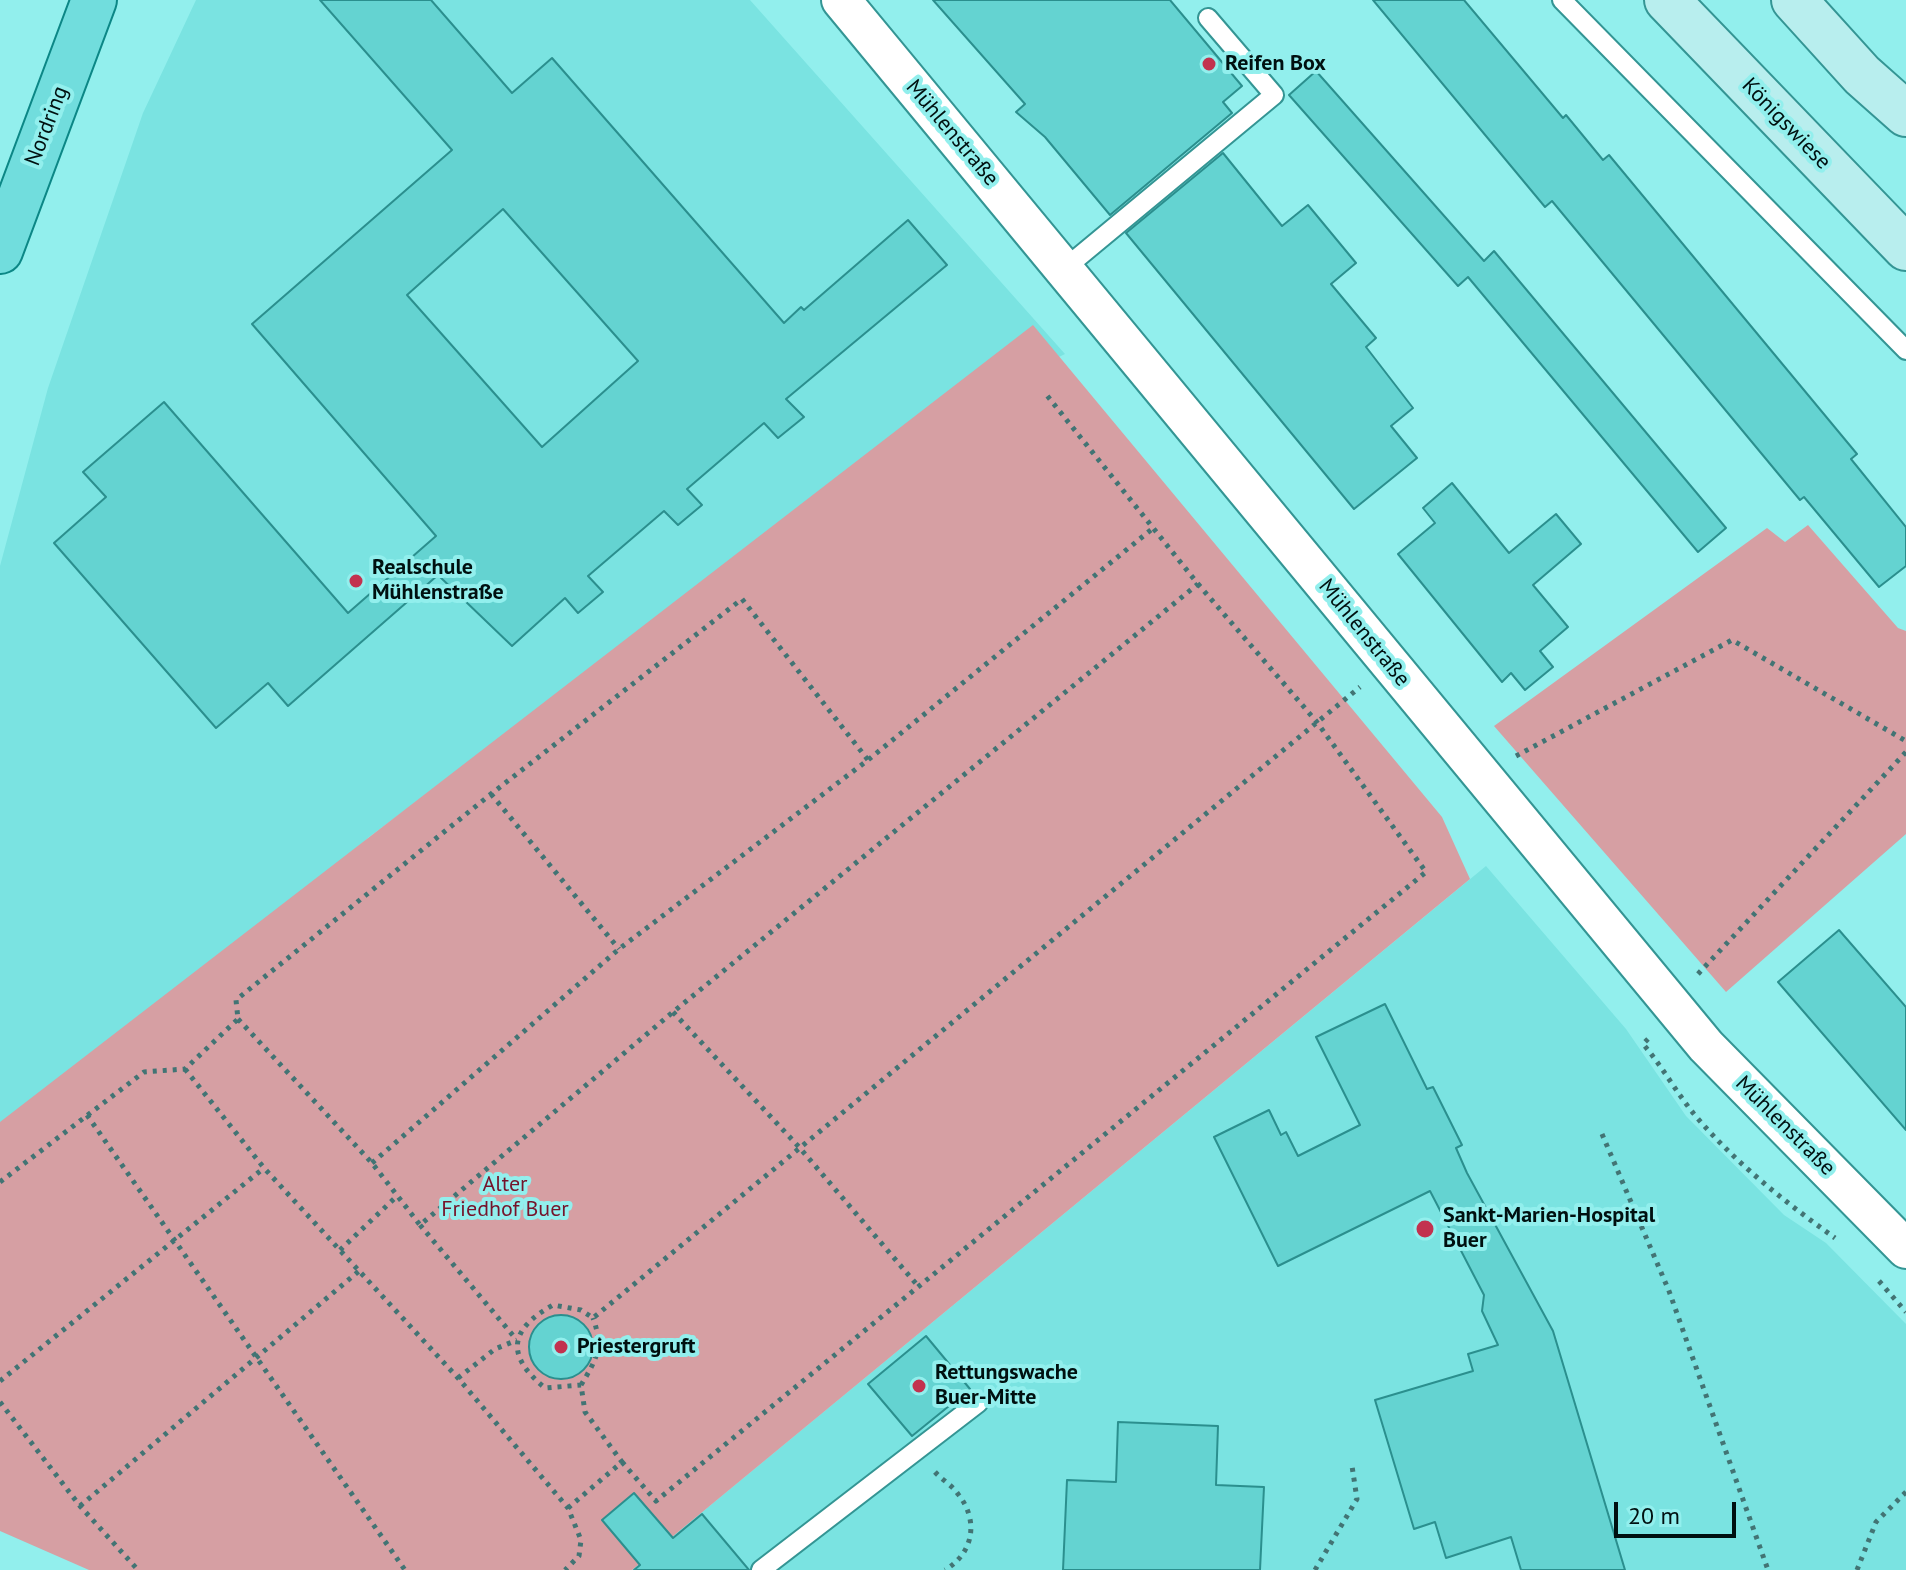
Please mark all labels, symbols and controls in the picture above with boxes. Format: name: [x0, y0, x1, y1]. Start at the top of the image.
place label: Reifen Box: [1225, 51, 1326, 77]
marker: Reifen Box: [1200, 55, 1218, 73]
street label: Königswiese: [1736, 73, 1836, 175]
street label: Mühlenstraße: [900, 75, 1004, 191]
street label: Nordring: [20, 82, 74, 170]
place label: Realschule Mühlenstraße: [372, 555, 504, 606]
marker: Realschule Mühlenstraße: [347, 572, 365, 590]
street label: Mühlenstraße: [1313, 574, 1415, 692]
street label: Mühlenstraße: [1730, 1071, 1840, 1181]
park label: Alter Friedhof Buer: [441, 1172, 569, 1224]
place label: Sankt-Marien-Hospital Buer: [1443, 1203, 1655, 1254]
marker: Sankt-Marien-Hospital Buer: [1414, 1218, 1436, 1240]
place label: Priestergruft: [577, 1334, 695, 1360]
marker: Priestergruft: [552, 1338, 570, 1356]
place label: Rettungswache Buer-Mitte: [935, 1360, 1078, 1412]
marker: Rettungswache Buer-Mitte: [910, 1377, 928, 1395]
scale bar: [1618, 1486, 1740, 1536]
text: 20 m: [1628, 1500, 1680, 1531]

